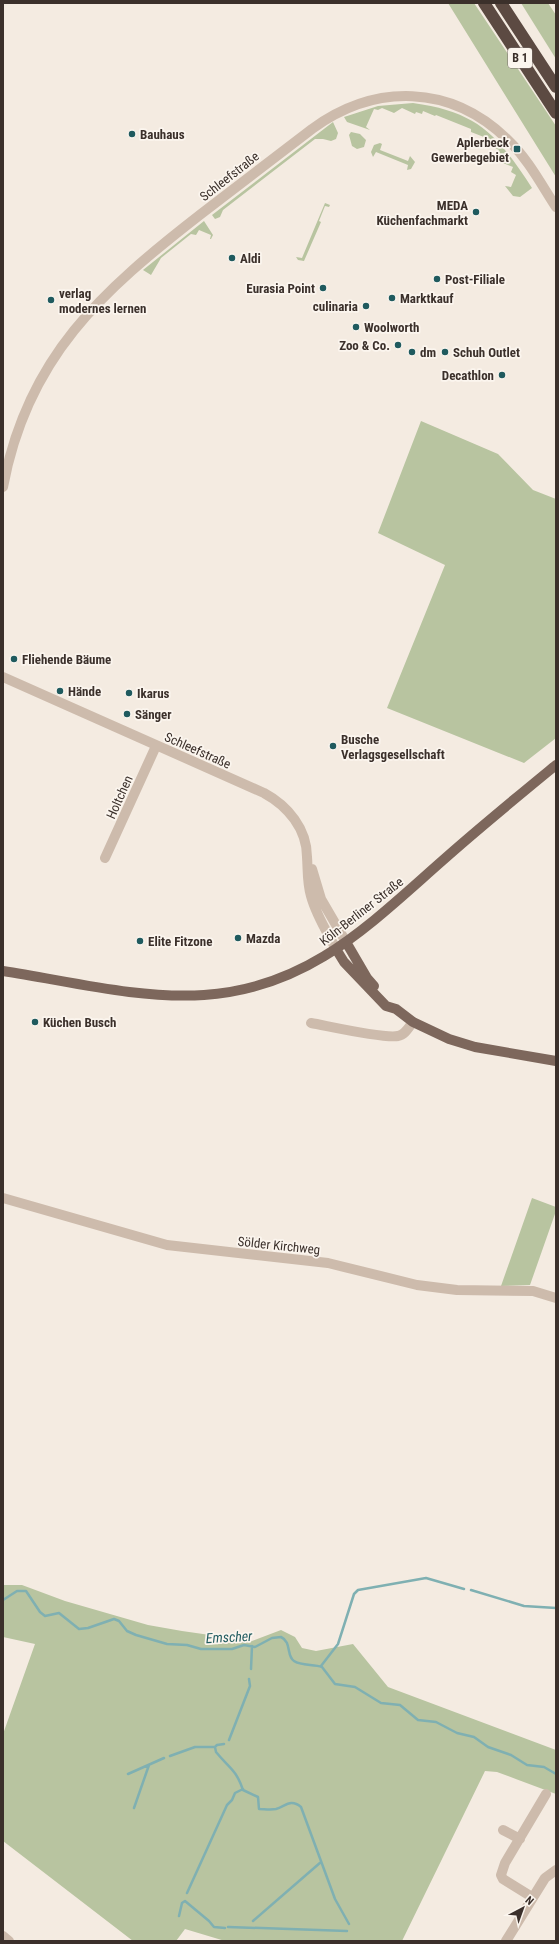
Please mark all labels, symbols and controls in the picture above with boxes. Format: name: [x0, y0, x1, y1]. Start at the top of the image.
road number: B 1: [508, 48, 532, 68]
place label: Bauhaus: [140, 127, 185, 142]
marker: Bauhaus: [127, 129, 137, 139]
place label: Aplerbeck Gewerbegebiet: [431, 135, 510, 165]
marker: Aplerbeck Gewerbegebiet: [512, 144, 522, 154]
street label: Schleefstraße: [197, 149, 262, 204]
place label: MEDA Küchenfachmarkt: [377, 198, 468, 228]
marker: MEDA Küchenfachmarkt: [471, 207, 481, 217]
place label: Aldi: [240, 251, 261, 266]
marker: Aldi: [227, 253, 237, 263]
place label: Post-Filiale: [445, 272, 505, 287]
marker: Post-Filiale: [432, 274, 442, 284]
place label: Eurasia Point: [246, 281, 315, 296]
marker: Eurasia Point: [318, 283, 328, 293]
place label: verlag modernes lernen: [59, 286, 146, 316]
place label: Marktkauf: [400, 291, 454, 306]
marker: Marktkauf: [387, 293, 397, 303]
marker: verlag modernes lernen: [46, 295, 56, 305]
place label: culinaria: [313, 299, 358, 314]
marker: culinaria: [361, 301, 371, 311]
place label: Woolworth: [364, 320, 419, 335]
marker: Woolworth: [351, 322, 361, 332]
place label: Zoo & Co.: [339, 338, 390, 353]
marker: Zoo & Co.: [393, 340, 403, 350]
place label: dm: [420, 345, 436, 360]
place label: Schuh Outlet: [453, 345, 520, 360]
marker: dm: [407, 347, 417, 357]
marker: Schuh Outlet: [440, 347, 450, 357]
place label: Decathlon: [442, 368, 494, 383]
marker: Decathlon: [497, 370, 507, 380]
place label: Fliehende Bäume: [22, 652, 111, 667]
marker: Fliehende Bäume: [9, 654, 19, 664]
place label: Hände: [68, 684, 101, 699]
marker: Hände: [55, 686, 65, 696]
place label: Ikarus: [137, 686, 170, 701]
marker: Ikarus: [124, 688, 134, 698]
place label: Sänger: [135, 707, 172, 722]
marker: Sänger: [122, 709, 132, 719]
street label: Schleefstraße: [162, 729, 233, 772]
place label: Busche Verlagsgesellschaft: [341, 732, 445, 762]
marker: Busche Verlagsgesellschaft: [328, 741, 338, 751]
street label: Holtchen: [103, 773, 136, 821]
street label: Köln-Berliner Straße: [317, 874, 406, 949]
place label: Mazda: [246, 931, 280, 946]
marker: Mazda: [233, 933, 243, 943]
place label: Elite Fitzone: [148, 934, 212, 949]
marker: Elite Fitzone: [135, 936, 145, 946]
place label: Küchen Busch: [43, 1015, 116, 1030]
marker: Küchen Busch: [30, 1017, 40, 1027]
street label: Sölder Kirchweg: [237, 1234, 321, 1257]
water label: Emscher: [205, 1628, 253, 1646]
north arrow: [503, 1888, 543, 1928]
text: N: [522, 1894, 536, 1908]

